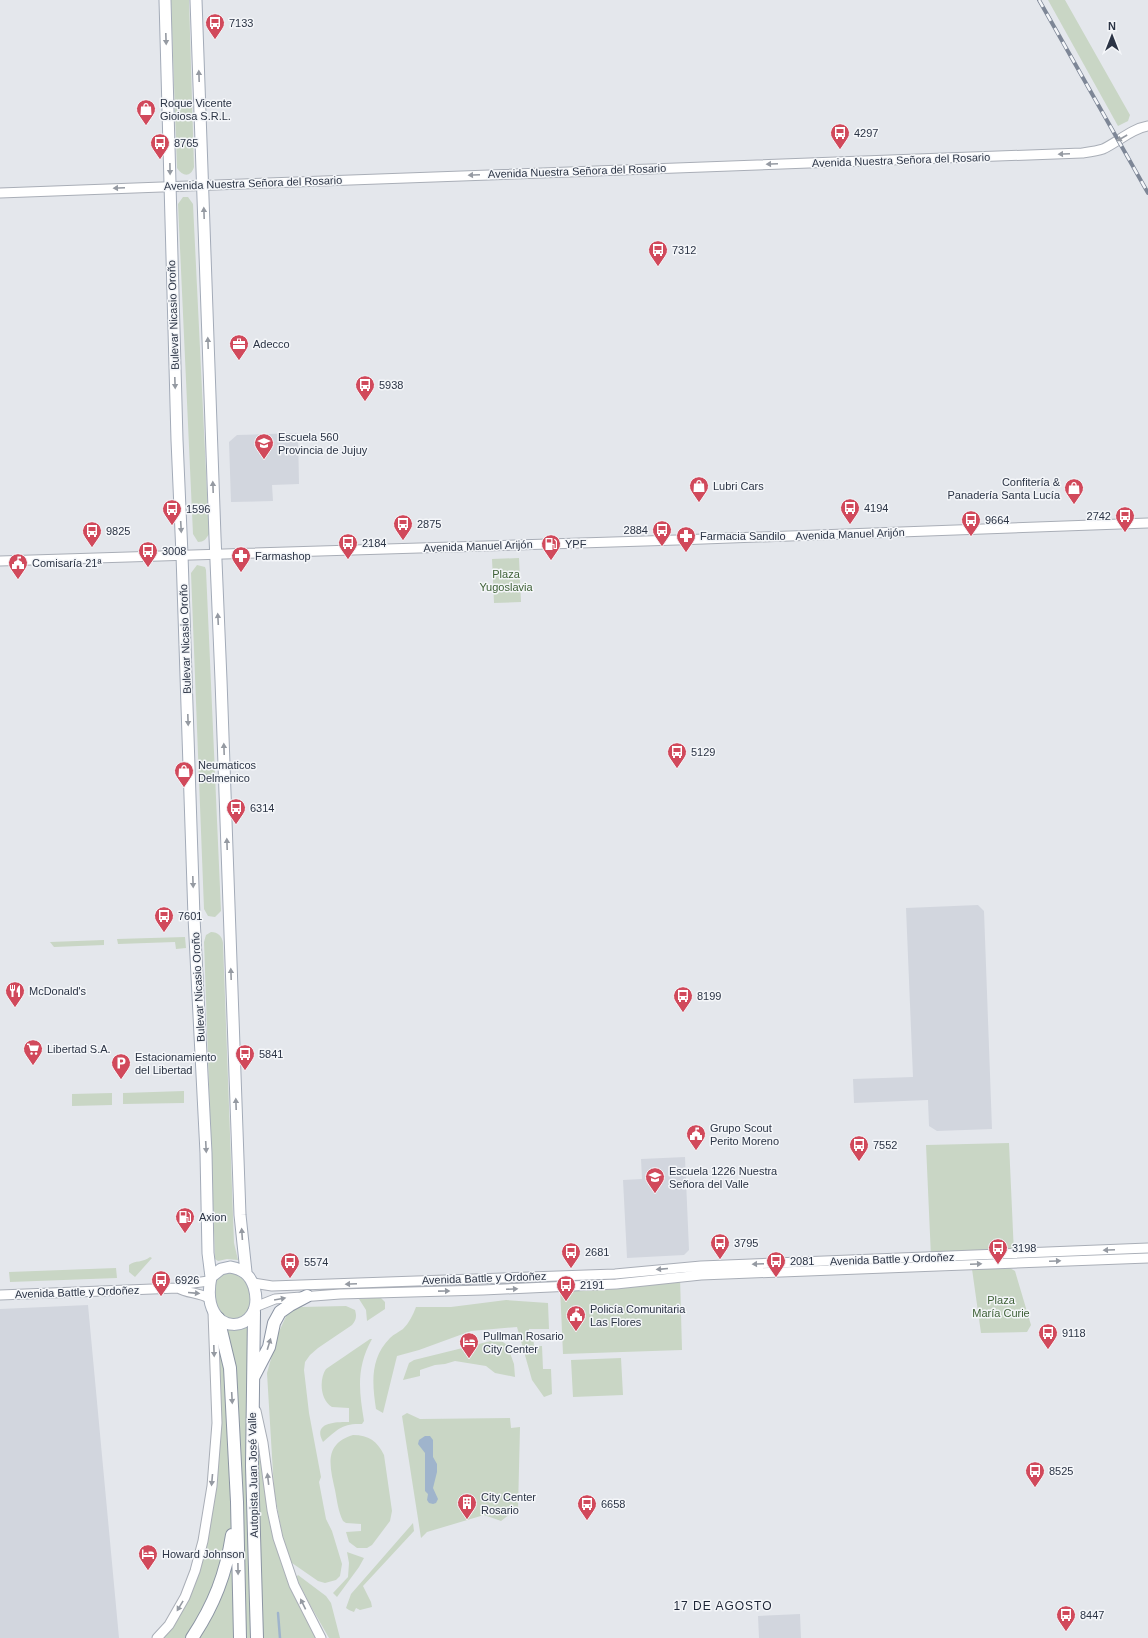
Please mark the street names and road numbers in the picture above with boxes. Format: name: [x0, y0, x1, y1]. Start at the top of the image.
street label: Avenida Nuestra Señora del Rosario: [812, 151, 990, 169]
street label: Avenida Nuestra Señora del Rosario: [488, 162, 666, 180]
street label: Avenida Nuestra Señora del Rosario: [164, 174, 342, 192]
street label: Bulevar Nicasio Oroño: [165, 260, 181, 370]
street label: Avenida Manuel Arijón: [795, 526, 905, 542]
street label: Avenida Manuel Arijón: [423, 538, 533, 554]
street label: Bulevar Nicasio Oroño: [177, 584, 193, 694]
street label: Bulevar Nicasio Oroño: [189, 932, 207, 1042]
street label: Avenida Battle y Ordoñez: [830, 1251, 954, 1267]
street label: Avenida Battle y Ordoñez: [422, 1270, 546, 1286]
street label: Avenida Battle y Ordoñez: [15, 1284, 139, 1300]
street label: Autopista Juan José Valle: [246, 1412, 260, 1538]

